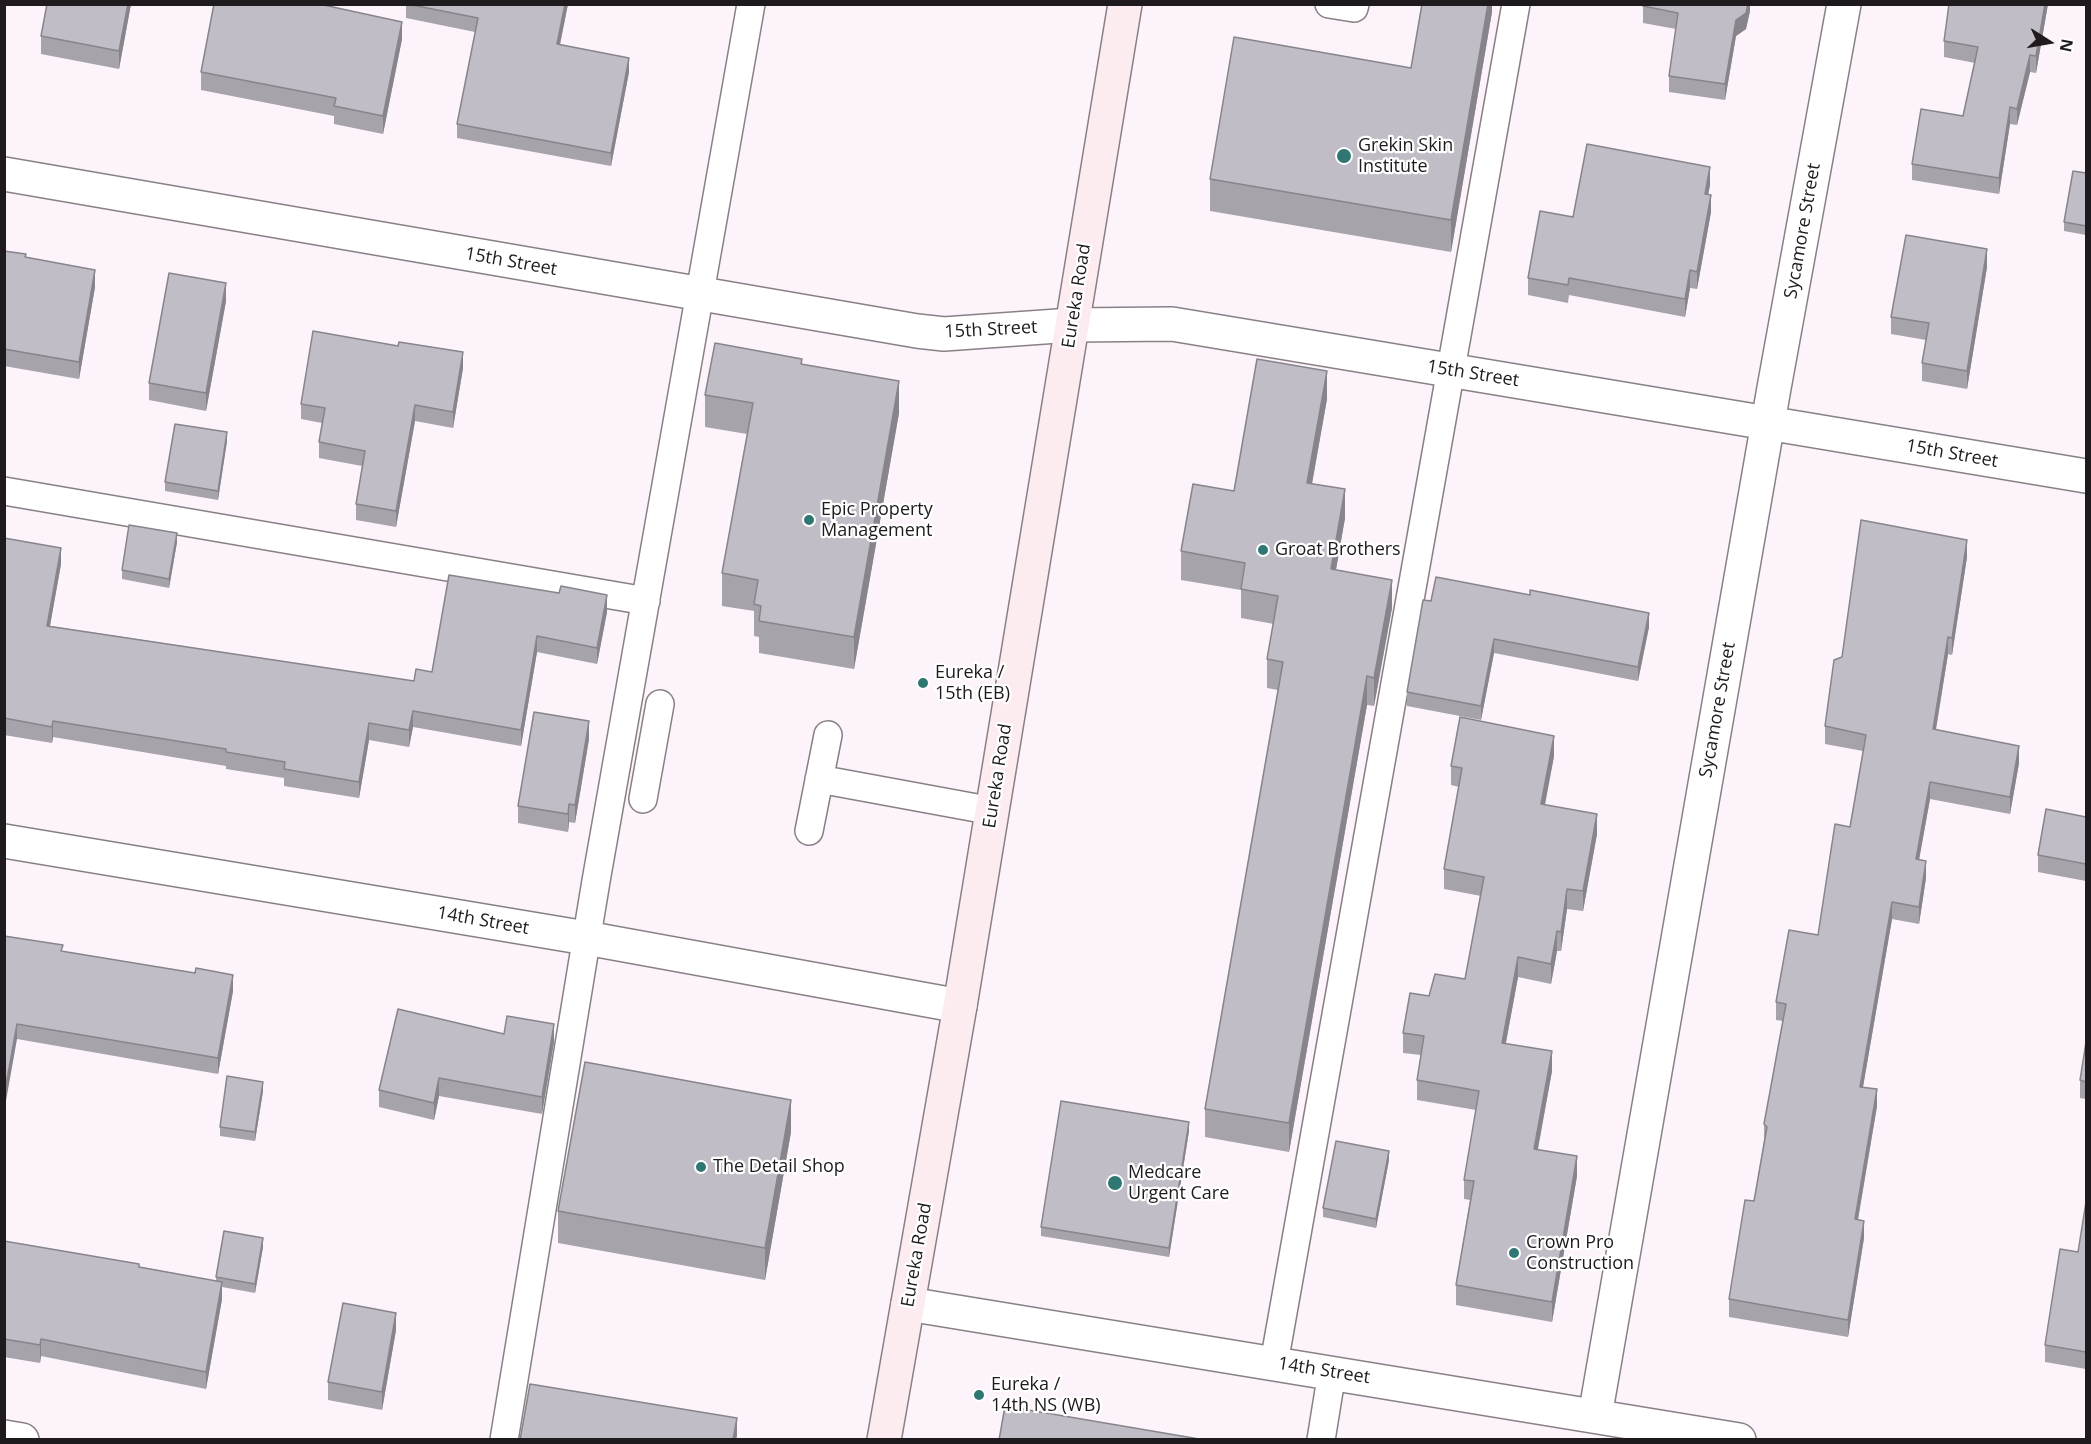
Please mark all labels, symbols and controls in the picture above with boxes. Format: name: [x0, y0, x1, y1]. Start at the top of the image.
north arrow: [2019, 12, 2079, 72]
text: N: [2055, 37, 2079, 54]
place label: Grekin Skin Institute: [1358, 135, 1453, 178]
marker: Grekin Skin Institute: [1335, 147, 1353, 165]
street label: Sycamore Street: [1780, 161, 1826, 301]
street label: Eureka Road: [1058, 242, 1096, 350]
street label: 15th Street: [463, 243, 559, 281]
street label: 15th Street: [944, 317, 1038, 343]
street label: 15th Street: [1425, 356, 1521, 392]
street label: 15th Street: [1904, 435, 2000, 473]
place label: Epic Property Management: [821, 499, 933, 542]
marker: Epic Property Management: [802, 513, 816, 527]
place label: Groat Brothers: [1275, 539, 1401, 561]
marker: Groat Brothers: [1256, 543, 1270, 557]
street label: Sycamore Street: [1695, 640, 1741, 780]
place label: Eureka / 15th (EB): [935, 662, 1010, 704]
marker: Eureka / 15th (EB): [916, 676, 930, 690]
street label: Eureka Road: [979, 722, 1017, 830]
street label: 14th Street: [435, 902, 531, 940]
place label: The Detail Shop: [713, 1156, 845, 1178]
marker: The Detail Shop: [694, 1160, 708, 1174]
place label: Medcare Urgent Care: [1128, 1162, 1229, 1204]
marker: Medcare Urgent Care: [1106, 1174, 1124, 1192]
street label: Eureka Road: [897, 1201, 937, 1309]
place label: Crown Pro Construction: [1526, 1232, 1634, 1274]
marker: Crown Pro Construction: [1507, 1246, 1521, 1260]
street label: 14th Street: [1276, 1353, 1372, 1389]
place label: Eureka / 14th NS (WB): [991, 1374, 1101, 1416]
marker: Eureka / 14th NS (WB): [972, 1388, 986, 1402]

